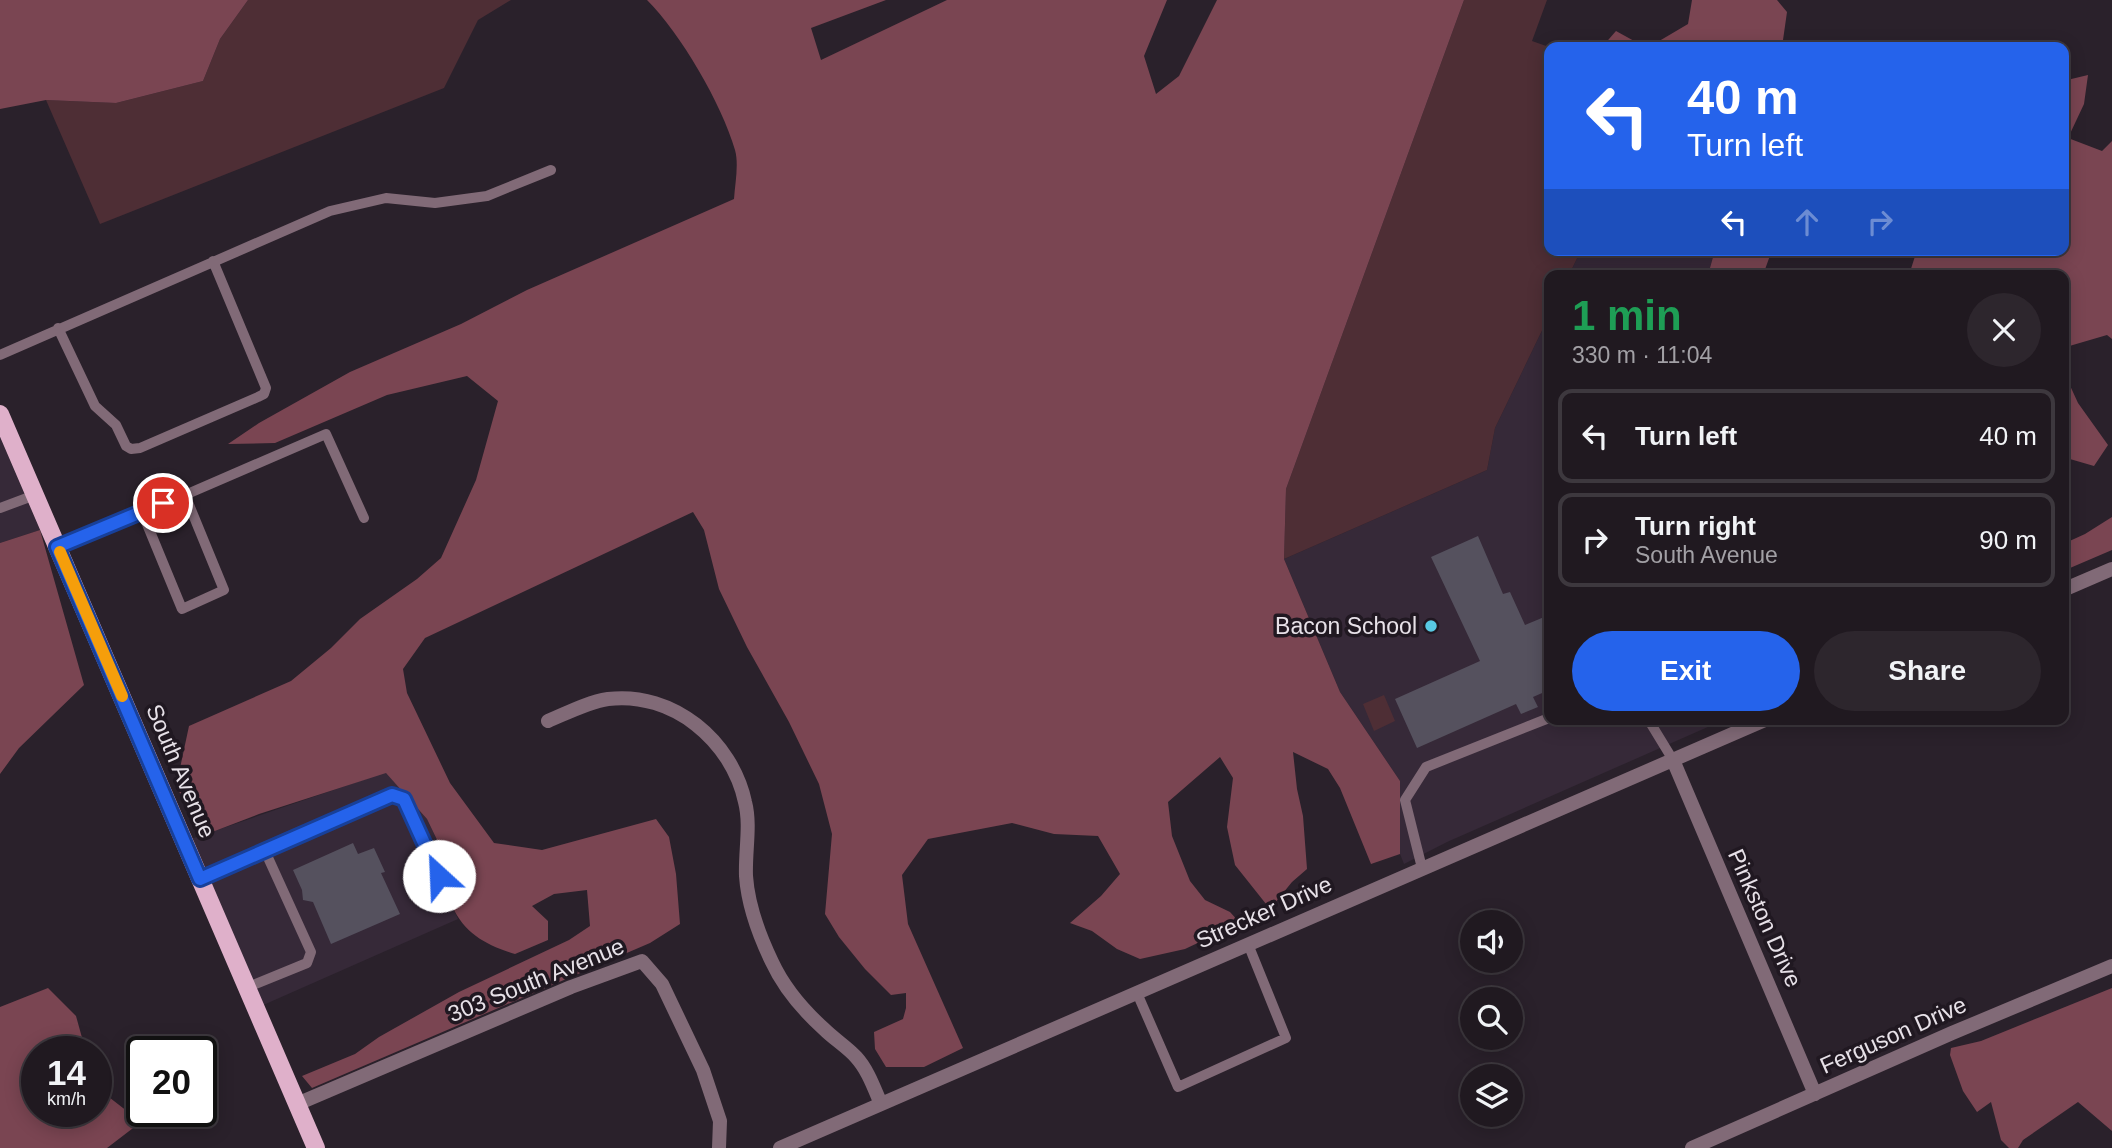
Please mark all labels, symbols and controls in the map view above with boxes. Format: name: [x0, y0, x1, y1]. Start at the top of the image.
icon: left: [1572, 70, 1663, 161]
text: 40 m: [1687, 70, 1799, 124]
text: Turn left: [1687, 127, 1803, 163]
icon: left: [1715, 203, 1753, 241]
icon: ahead: [1788, 203, 1826, 241]
icon: right: [1861, 203, 1899, 241]
text: 1 min: [1572, 292, 1682, 339]
button: close: [1967, 293, 2041, 367]
text: 330 m · 11:04: [1572, 342, 1712, 368]
icon: left: [1576, 417, 1614, 455]
text: Turn left: [1635, 421, 1737, 451]
text: 40 m: [1979, 421, 2037, 451]
pin: [133, 473, 193, 533]
icon: arrive: [144, 484, 182, 522]
text: Turn right: [1635, 511, 1756, 541]
icon: right: [1576, 521, 1614, 559]
text: 90 m: [1979, 525, 2037, 555]
text: South Avenue: [1635, 542, 1778, 568]
place label: Bacon School: [1275, 613, 1417, 639]
marker: Bacon School: [1423, 618, 1439, 634]
button: Exit: [1572, 631, 1800, 711]
button: Share: [1814, 631, 2041, 711]
street label: South Avenue: [141, 700, 221, 842]
position arrow: [402, 839, 476, 913]
street label: Pinkston Drive: [1723, 845, 1807, 991]
street label: Strecker Drive: [1192, 870, 1336, 954]
map controls: [1460, 910, 1523, 1127]
button: sound: [1460, 910, 1523, 973]
street label: 303 South Avenue: [444, 933, 628, 1027]
button: search: [1460, 987, 1523, 1050]
street label: Ferguson Drive: [1816, 991, 1970, 1079]
speed limit sign: 20: [126, 1036, 217, 1127]
text: 14: [47, 1053, 86, 1092]
button: layers: [1460, 1064, 1523, 1127]
text: km/h: [47, 1089, 86, 1109]

